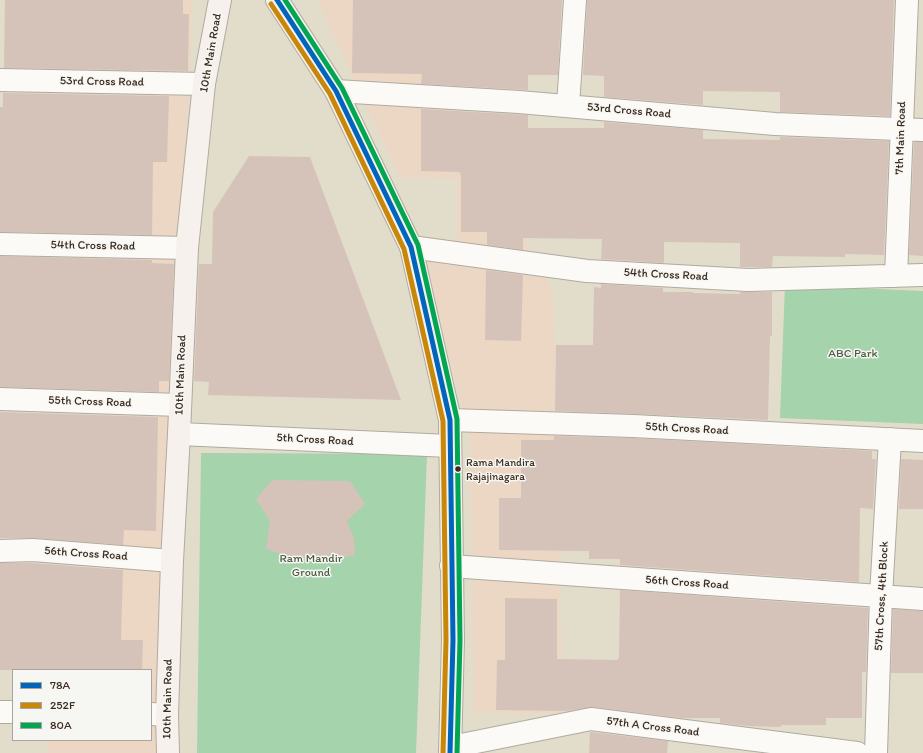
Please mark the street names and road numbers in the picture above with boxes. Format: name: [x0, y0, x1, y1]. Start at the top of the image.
street label: 10th Main Road: [197, 12, 225, 94]
street label: 53rd Cross Road: [60, 74, 144, 90]
street label: 53rd Cross Road: [586, 100, 672, 122]
street label: 7th Main Road: [893, 101, 909, 175]
street label: 54th Cross Road: [51, 238, 135, 254]
street label: 54th Cross Road: [623, 266, 709, 284]
street label: 10th Main Road: [172, 335, 190, 415]
street label: 55th Cross Road: [48, 393, 132, 411]
street label: 55th Cross Road: [645, 420, 729, 438]
street label: 5th Cross Road: [276, 431, 354, 449]
street label: 57th Cross, 4th Block: [872, 541, 892, 651]
street label: 56th Cross Road: [44, 544, 128, 564]
street label: 56th Cross Road: [645, 573, 729, 593]
street label: 10th Main Road: [160, 659, 176, 739]
street label: 57th A Cross Road: [606, 714, 700, 740]

